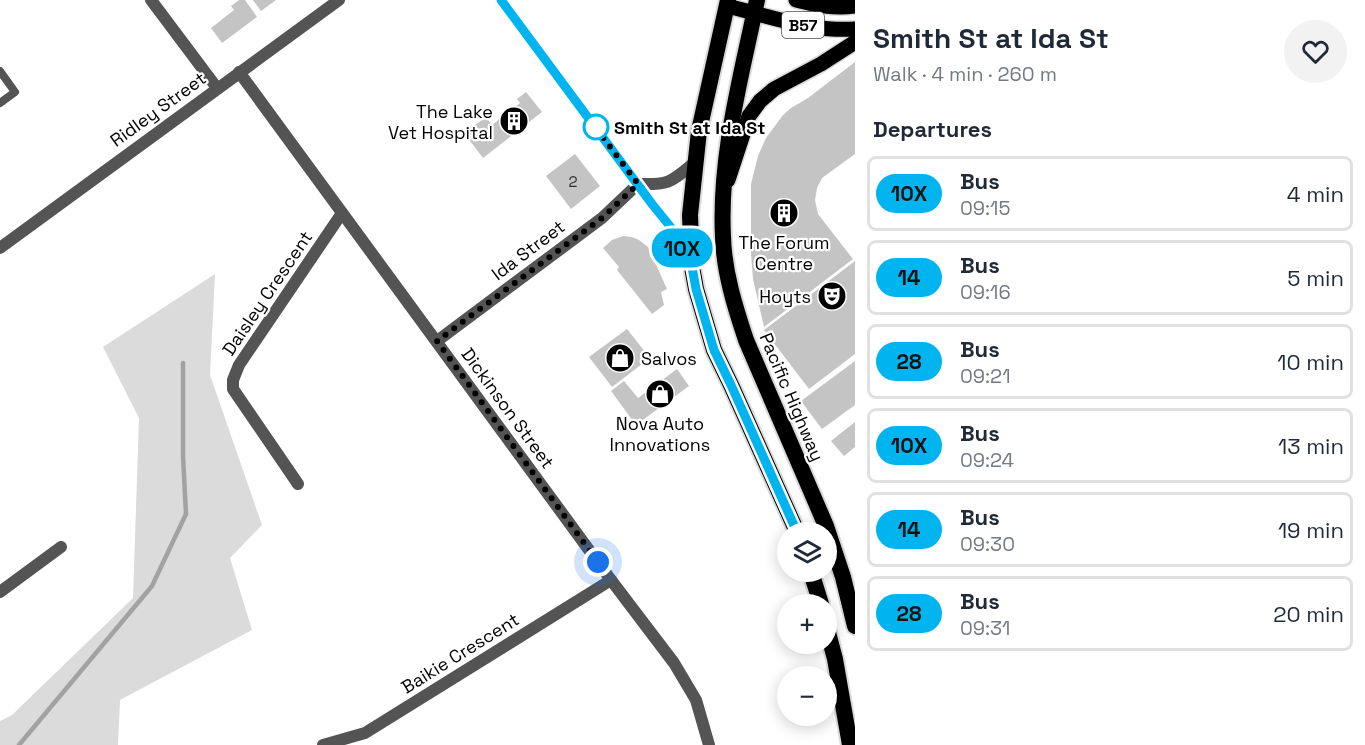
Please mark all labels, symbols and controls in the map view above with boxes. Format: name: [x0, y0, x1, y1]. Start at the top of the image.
road number: B57: [782, 12, 824, 38]
text: Smith St at Ida St: [873, 20, 1109, 56]
button: heart: [1284, 20, 1347, 83]
text: Walk · 4 min · 260 m: [873, 61, 1057, 87]
street label: Ridley Street: [105, 66, 211, 152]
place label: The Lake Vet Hospital: [388, 100, 493, 144]
building icon: The Lake Vet Hospital: [498, 105, 530, 137]
marker: Smith St at Ida St: [583, 114, 609, 140]
text: Departures: [873, 115, 992, 143]
place label: Smith St at Ida St: [614, 116, 766, 139]
text: Bus: [960, 167, 1000, 195]
house number: 2: [568, 172, 578, 191]
text: 10X: [891, 180, 927, 207]
text: 4 min: [1287, 180, 1344, 208]
text: 09:15: [960, 195, 1010, 221]
building icon: The Forum Centre: [768, 197, 800, 229]
street label: Ida Street: [487, 215, 569, 285]
street label: Daisley Crescent: [217, 226, 317, 360]
line badge: 10X: [648, 228, 716, 268]
place label: The Forum Centre: [739, 231, 829, 275]
text: 10X: [664, 235, 700, 262]
text: Bus: [960, 251, 1000, 279]
text: 14: [898, 264, 920, 291]
text: 5 min: [1287, 264, 1344, 292]
text: 09:16: [960, 279, 1011, 305]
theatre icon: Hoyts: [816, 280, 848, 312]
place label: Hoyts: [759, 285, 811, 308]
street label: Pacific Highway: [755, 329, 829, 465]
text: Bus: [960, 335, 1000, 363]
shop icon: Salvos: [604, 342, 636, 374]
street label: Dickinson Street: [457, 343, 559, 473]
place label: Salvos: [641, 347, 697, 370]
text: 28: [896, 348, 922, 375]
text: 10 min: [1277, 348, 1344, 376]
text: 09:21: [960, 363, 1011, 389]
shop icon: Nova Auto Innovations: [644, 378, 676, 410]
place label: Nova Auto Innovations: [610, 412, 710, 456]
text: Bus: [960, 419, 1000, 447]
text: 10X: [891, 432, 927, 459]
text: 13 min: [1278, 432, 1344, 460]
text: 09:24: [960, 447, 1014, 473]
text: Bus: [960, 503, 1000, 531]
text: 14: [898, 516, 920, 543]
text: 19 min: [1278, 516, 1344, 544]
map controls: [777, 522, 837, 726]
button: layers: [777, 522, 837, 582]
text: 09:30: [960, 531, 1015, 557]
your location: [583, 547, 613, 577]
text: Bus: [960, 587, 1000, 615]
button: +: [777, 594, 837, 654]
text: 28: [896, 600, 922, 627]
text: 20 min: [1273, 600, 1344, 628]
street label: Baikie Crescent: [397, 608, 523, 698]
text: 09:31: [960, 615, 1010, 641]
button: −: [777, 666, 837, 726]

